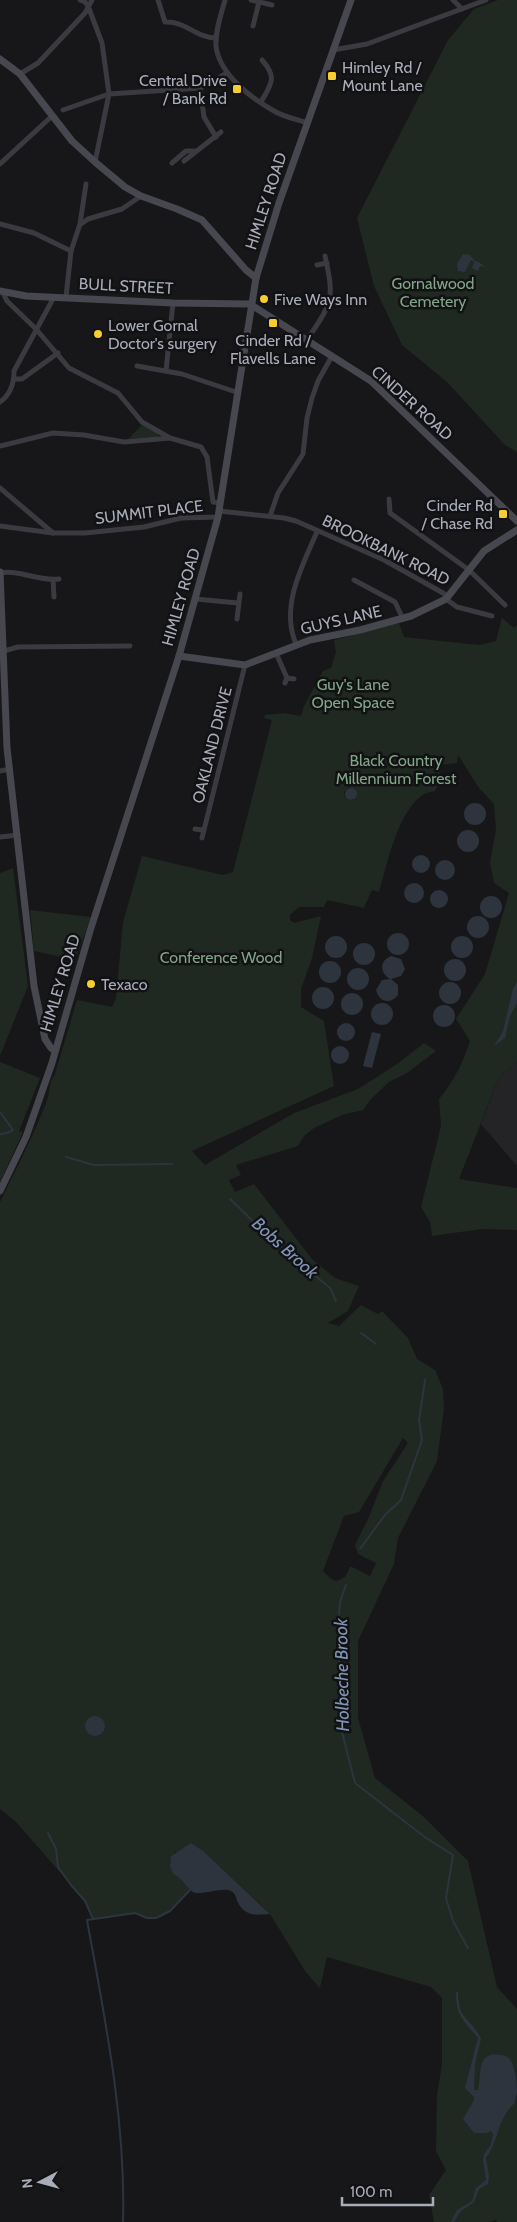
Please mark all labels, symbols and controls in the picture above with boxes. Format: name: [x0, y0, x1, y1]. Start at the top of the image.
place label: Himley Rd / Mount Lane: [342, 58, 423, 95]
marker: Himley Rd / Mount Lane: [326, 70, 338, 82]
place label: Central Drive / Bank Rd: [139, 71, 227, 108]
marker: Central Drive / Bank Rd: [231, 83, 243, 95]
street label: HIMLEY ROAD: [241, 150, 291, 252]
street label: BULL STREET: [78, 274, 174, 298]
park label: Gornalwood Cemetery: [392, 274, 474, 311]
place label: Five Ways Inn: [274, 290, 367, 309]
marker: Five Ways Inn: [258, 293, 270, 305]
place label: Lower Gornal Doctor's surgery: [108, 316, 217, 353]
marker: Cinder Rd / Flavells Lane: [267, 317, 279, 329]
marker: Lower Gornal Doctor's surgery: [92, 328, 104, 340]
place label: Cinder Rd / Flavells Lane: [230, 331, 316, 368]
street label: CINDER ROAD: [368, 362, 456, 444]
street label: SUMMIT PLACE: [94, 496, 204, 528]
place label: Cinder Rd / Chase Rd: [420, 496, 493, 533]
marker: Cinder Rd / Chase Rd: [497, 508, 509, 520]
street label: BROOKBANK ROAD: [319, 511, 453, 589]
street label: HIMLEY ROAD: [158, 546, 204, 648]
street label: GUYS LANE: [299, 601, 383, 639]
park label: Guy's Lane Open Space: [311, 675, 395, 712]
street label: OAKLAND DRIVE: [188, 685, 236, 805]
park label: Black Country Millennium Forest: [336, 751, 457, 788]
street label: HIMLEY ROAD: [36, 932, 84, 1034]
park label: Conference Wood: [160, 948, 282, 967]
place label: Texaco: [101, 975, 148, 994]
marker: Texaco: [85, 978, 97, 990]
water label: Bobs Brook: [248, 1213, 323, 1284]
water label: Holbeche Brook: [330, 1617, 354, 1732]
north arrow: [15, 2157, 65, 2207]
scale bar: [342, 2174, 433, 2206]
text: N: [18, 2177, 37, 2189]
text: 100 m: [350, 2183, 392, 2201]

